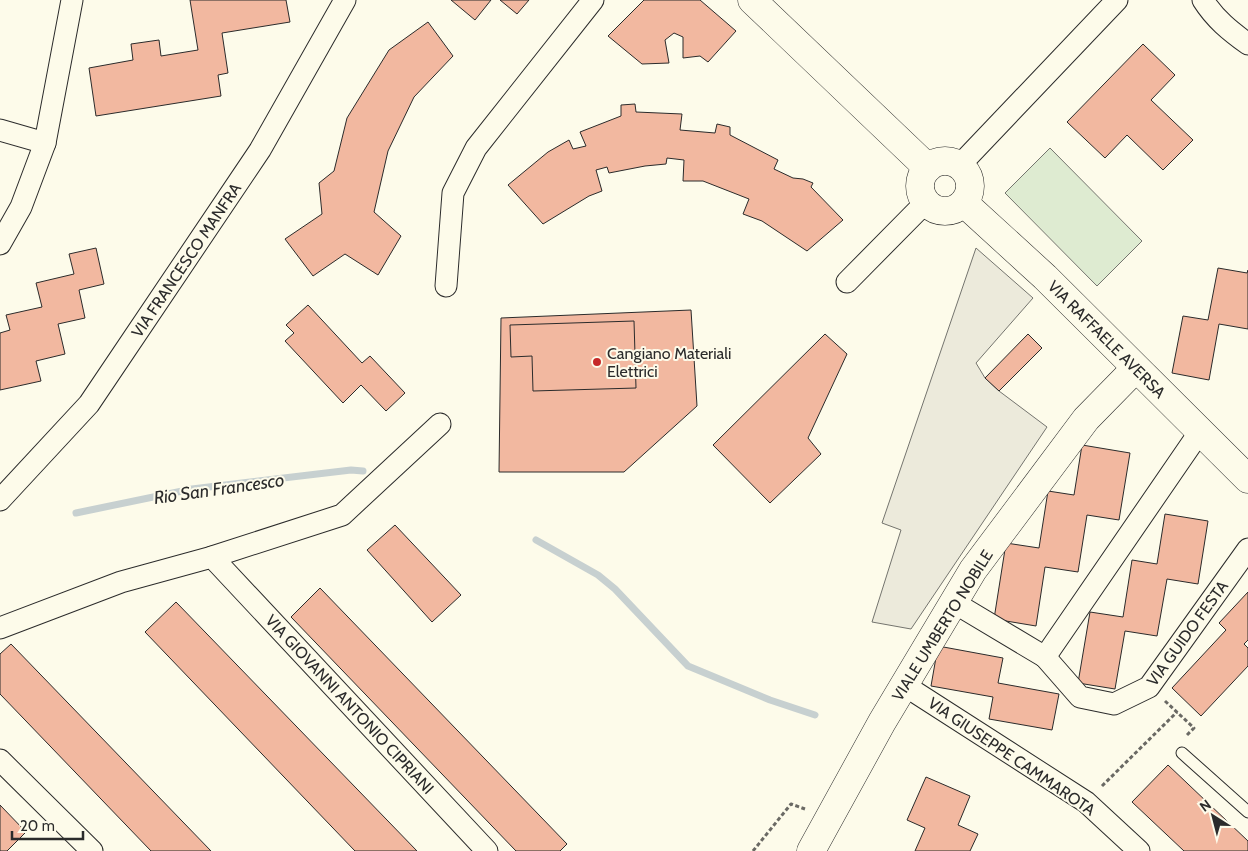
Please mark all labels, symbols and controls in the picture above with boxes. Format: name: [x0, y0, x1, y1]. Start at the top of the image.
street label: VIA FRANCESCO MANFRA: [128, 179, 245, 341]
street label: VIA RAFFAELE AVERSA: [1044, 277, 1169, 402]
place label: Cangiano Materiali Elettrici: [607, 344, 731, 381]
marker: Cangiano Materiali Elettrici: [591, 356, 603, 368]
water label: Rio San Francesco: [152, 469, 286, 509]
street label: VIALE UMBERTO NOBILE: [888, 546, 997, 704]
street label: VIA GUIDO FESTA: [1143, 577, 1232, 690]
street label: VIA GIOVANNI ANTONIO CIPRIANI: [261, 611, 438, 798]
street label: VIA GIUSEPPE CAMMAROTA: [925, 693, 1099, 820]
north arrow: [1188, 791, 1238, 841]
text: N: [1196, 795, 1215, 816]
scale bar: [12, 808, 84, 840]
text: 20 m: [20, 817, 55, 835]

